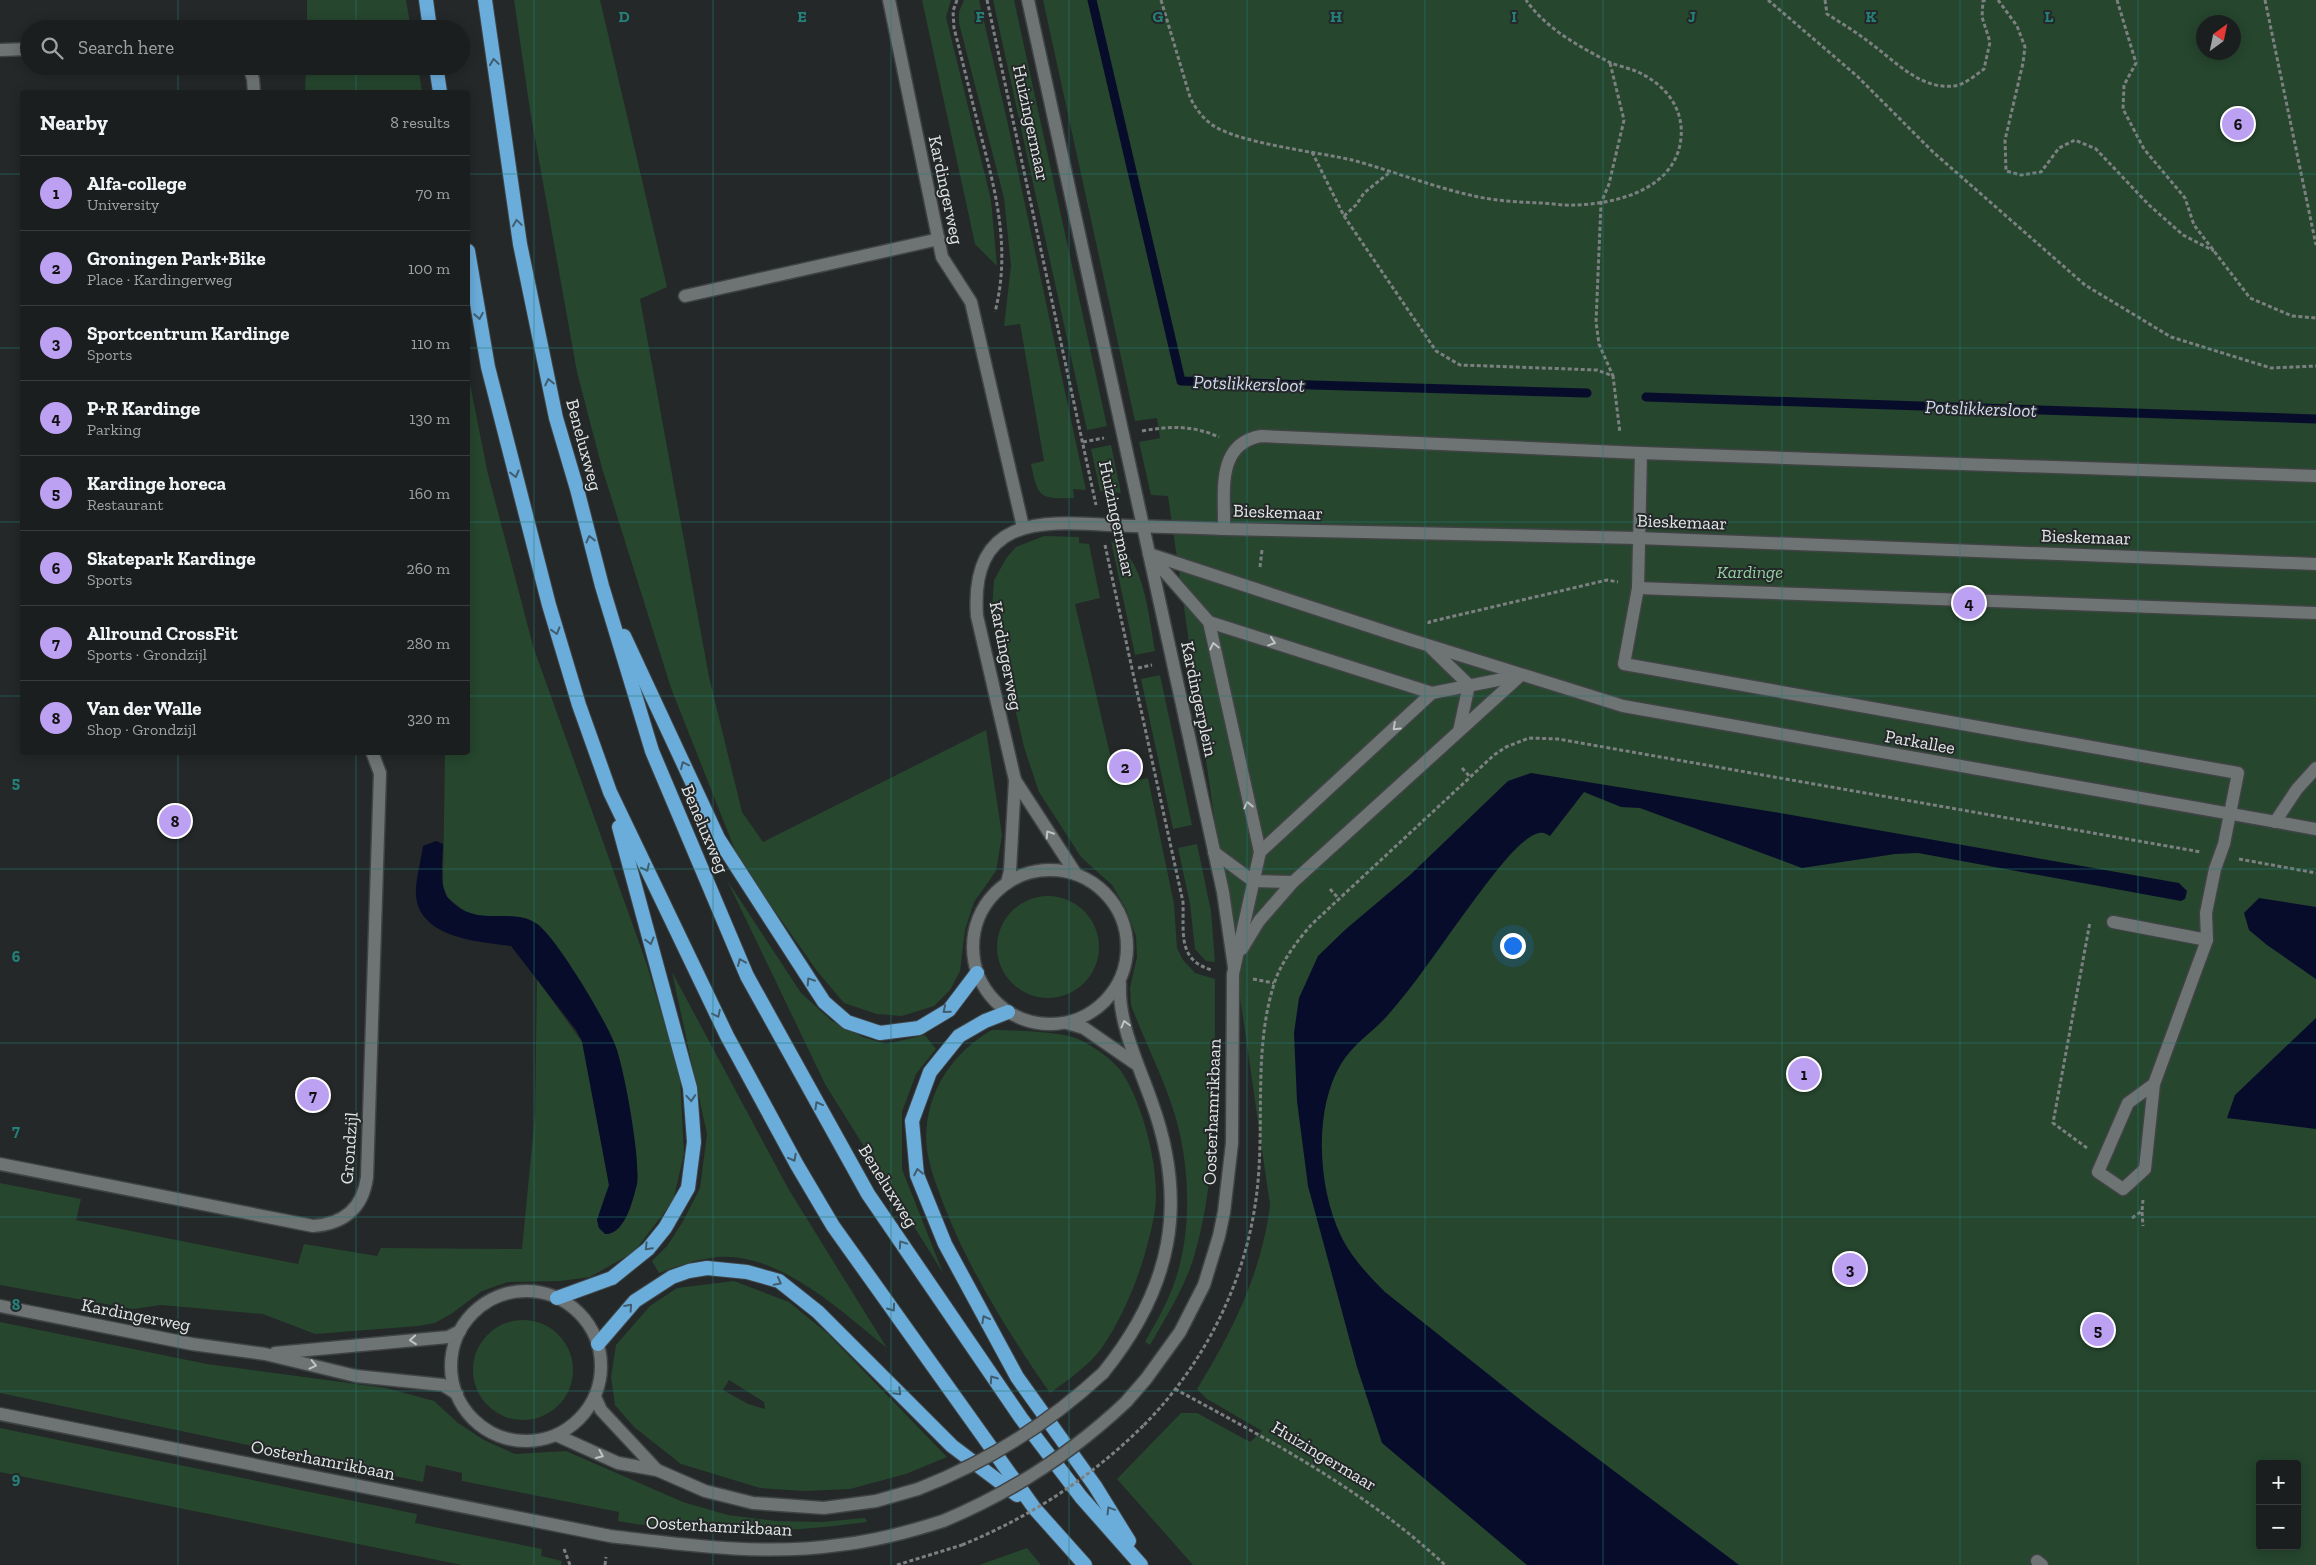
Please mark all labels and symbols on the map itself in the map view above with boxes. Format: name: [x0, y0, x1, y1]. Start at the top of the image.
text: D: [618, 7, 630, 26]
text: E: [797, 7, 807, 26]
text: F: [975, 7, 985, 26]
text: G: [1153, 7, 1164, 26]
text: H: [1330, 7, 1342, 26]
text: I: [1511, 7, 1517, 26]
text: J: [1688, 7, 1696, 26]
text: K: [1866, 7, 1877, 26]
text: L: [2045, 7, 2054, 26]
north arrow: [2196, 15, 2241, 60]
one-way arrow: [489, 58, 499, 66]
street label: Huizingermaar: [1008, 63, 1054, 183]
pin: 6: [2222, 105, 2254, 143]
street label: Kardingerweg: [924, 134, 968, 247]
one-way arrow: [513, 218, 523, 227]
one-way arrow: [474, 311, 484, 320]
water label: Potslikkersloot: [1193, 370, 1306, 397]
one-way arrow: [544, 378, 554, 386]
water label: Potslikkersloot: [1925, 395, 2038, 422]
street label: Beneluxweg: [561, 397, 607, 493]
street label: Huizingermaar: [1094, 459, 1140, 579]
one-way arrow: [509, 470, 520, 479]
street label: Bieskemaar: [1233, 499, 1323, 525]
street label: Bieskemaar: [1637, 509, 1727, 535]
street label: Bieskemaar: [2041, 524, 2131, 550]
one-way arrow: [585, 535, 596, 544]
park label: Kardinge: [1717, 561, 1783, 583]
pin: 4: [1953, 584, 1985, 622]
street label: Kardingerweg: [985, 599, 1027, 713]
one-way arrow: [551, 627, 561, 635]
one-way arrow: [1267, 636, 1276, 646]
street label: Kardingerplein: [1176, 639, 1222, 759]
one-way arrow: [1209, 641, 1220, 650]
one-way arrow: [1393, 721, 1402, 730]
street label: Parkallee: [1883, 725, 1957, 759]
pin: 2: [1109, 748, 1141, 786]
one-way arrow: [680, 761, 691, 770]
text: 5: [12, 773, 20, 792]
street label: Beneluxweg: [676, 781, 734, 877]
one-way arrow: [1244, 800, 1254, 809]
pin: 8: [159, 802, 191, 840]
one-way arrow: [1046, 830, 1056, 839]
one-way arrow: [640, 863, 651, 872]
your location: [1500, 933, 1526, 959]
one-way arrow: [645, 936, 655, 944]
text: 6: [12, 947, 21, 966]
one-way arrow: [736, 958, 747, 967]
one-way arrow: [807, 977, 817, 986]
one-way arrow: [943, 1004, 952, 1013]
one-way arrow: [711, 1009, 721, 1018]
one-way arrow: [1121, 1020, 1131, 1028]
street label: Oosterhamrikbaan: [1198, 1038, 1226, 1186]
pin: 1: [1788, 1055, 1820, 1093]
pin: 7: [297, 1076, 329, 1114]
one-way arrow: [685, 1094, 696, 1102]
one-way arrow: [814, 1101, 824, 1110]
street label: Grondzijl: [336, 1111, 363, 1185]
text: 7: [12, 1121, 20, 1140]
street label: Beneluxweg: [854, 1140, 922, 1232]
one-way arrow: [787, 1153, 797, 1162]
one-way arrow: [913, 1167, 923, 1176]
one-way arrow: [899, 1241, 908, 1250]
one-way arrow: [645, 1242, 654, 1251]
pin: 3: [1834, 1250, 1866, 1288]
one-way arrow: [773, 1276, 782, 1286]
street label: Kardingerweg: [79, 1294, 193, 1336]
text: 8: [12, 1295, 21, 1314]
one-way arrow: [886, 1302, 895, 1312]
one-way arrow: [623, 1304, 632, 1313]
pin: 5: [2082, 1311, 2114, 1349]
one-way arrow: [982, 1315, 992, 1324]
one-way arrow: [408, 1334, 416, 1345]
one-way arrow: [308, 1359, 317, 1370]
one-way arrow: [990, 1375, 999, 1384]
one-way arrow: [892, 1386, 901, 1395]
street label: Huizingermaar: [1268, 1416, 1380, 1496]
street label: Oosterhamrikbaan: [249, 1435, 398, 1485]
one-way arrow: [595, 1449, 604, 1459]
text: 9: [12, 1469, 21, 1488]
one-way arrow: [1107, 1507, 1117, 1516]
street label: Oosterhamrikbaan: [645, 1511, 793, 1541]

